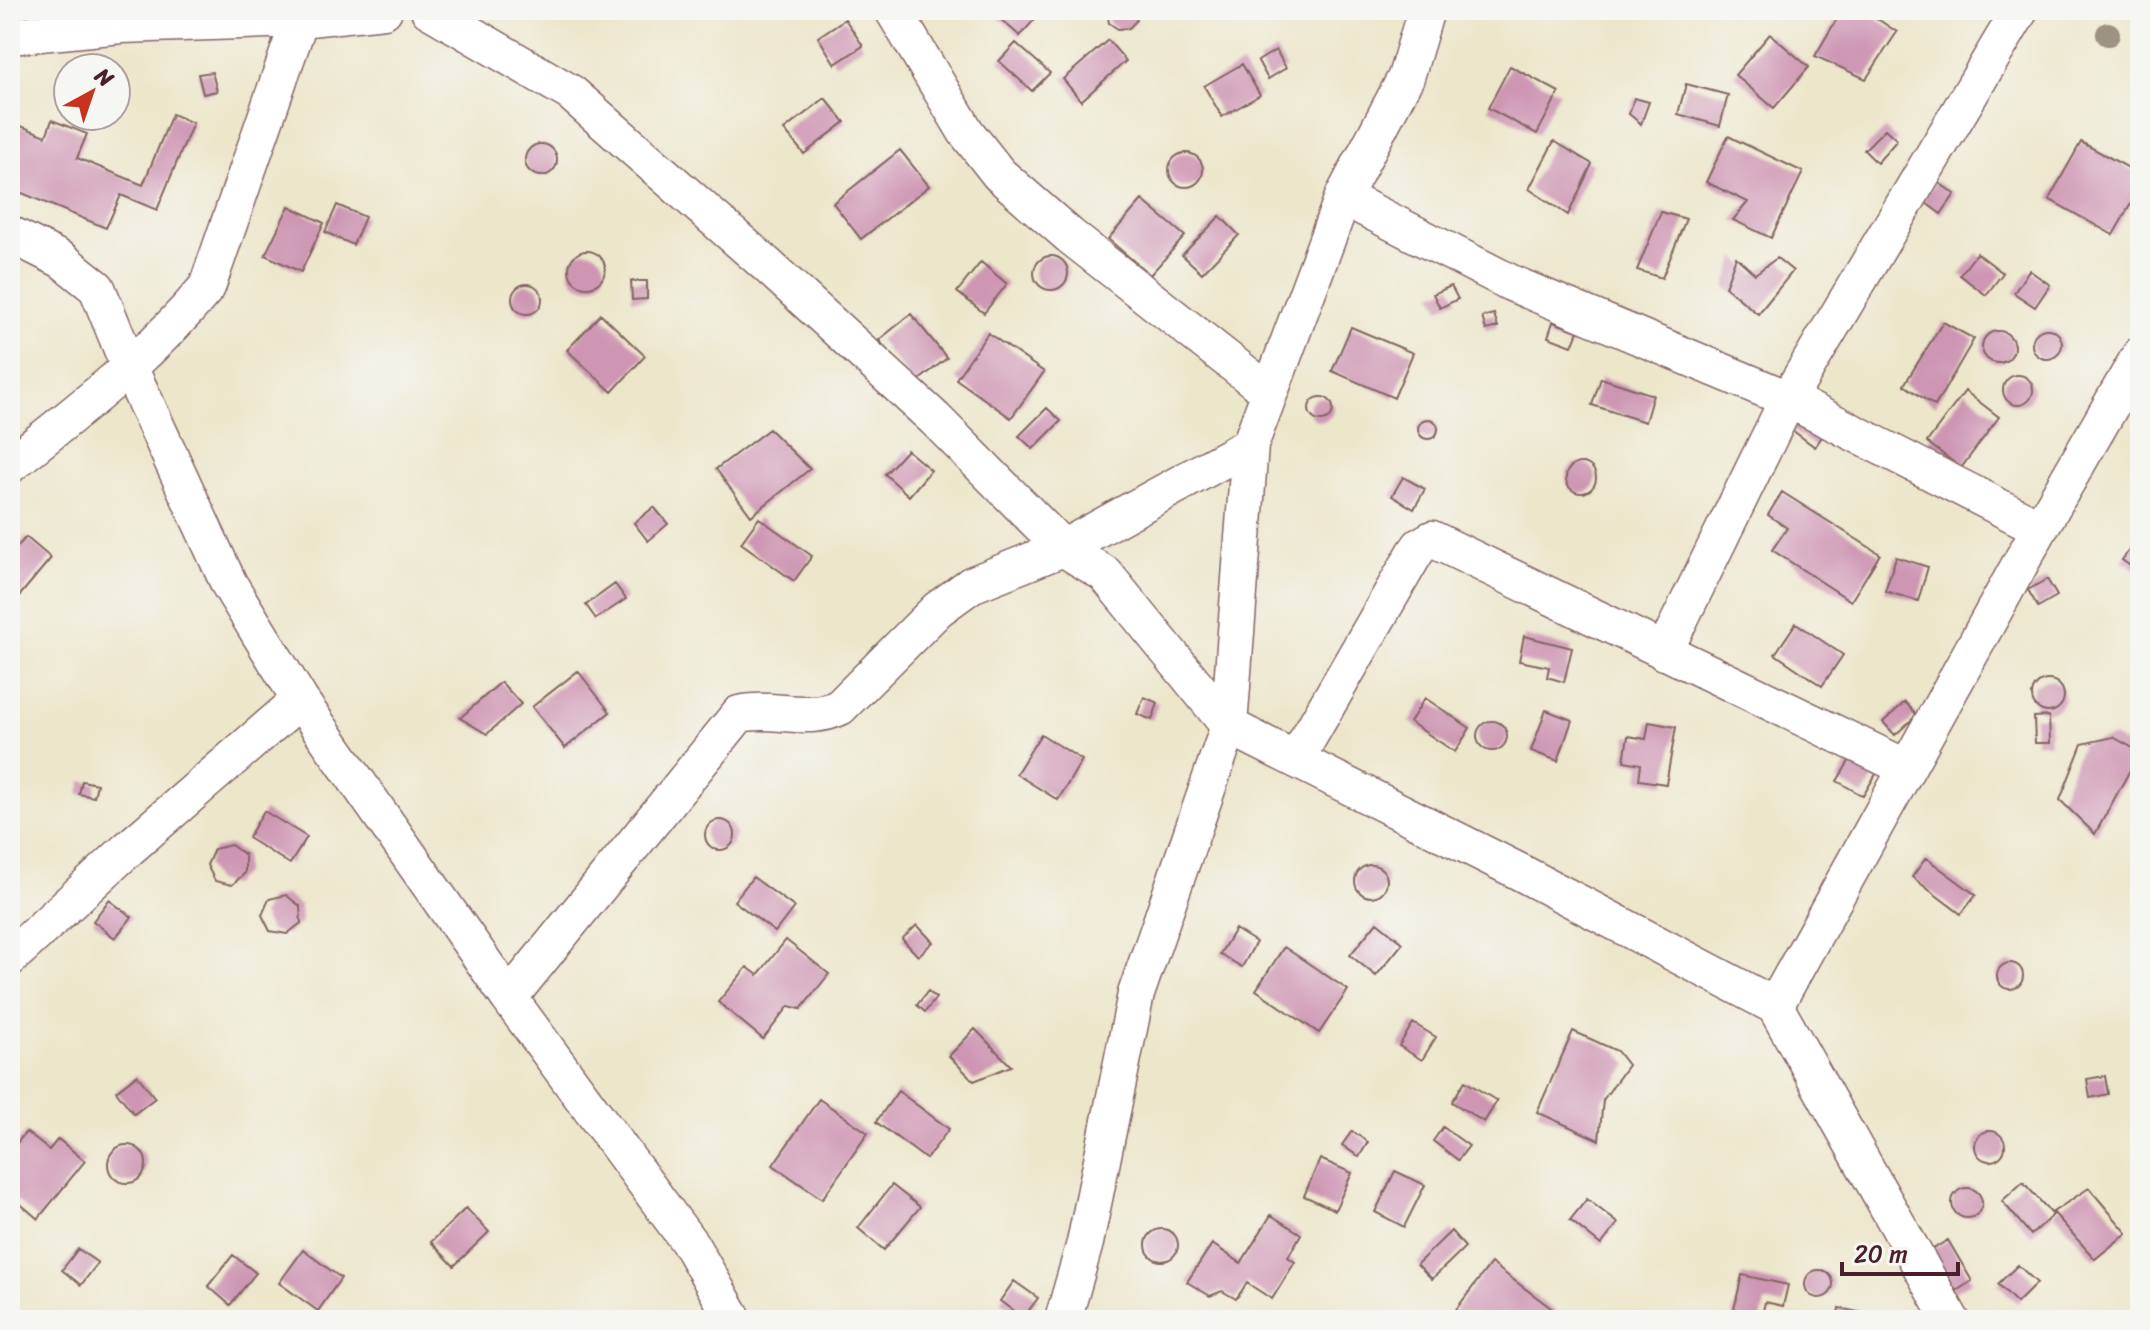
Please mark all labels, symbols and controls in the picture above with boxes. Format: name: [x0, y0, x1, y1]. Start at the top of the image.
north arrow: [52, 52, 132, 132]
text: N: [85, 57, 123, 97]
scale bar: [1842, 1226, 1958, 1276]
text: 20 m: [1854, 1233, 1908, 1275]

